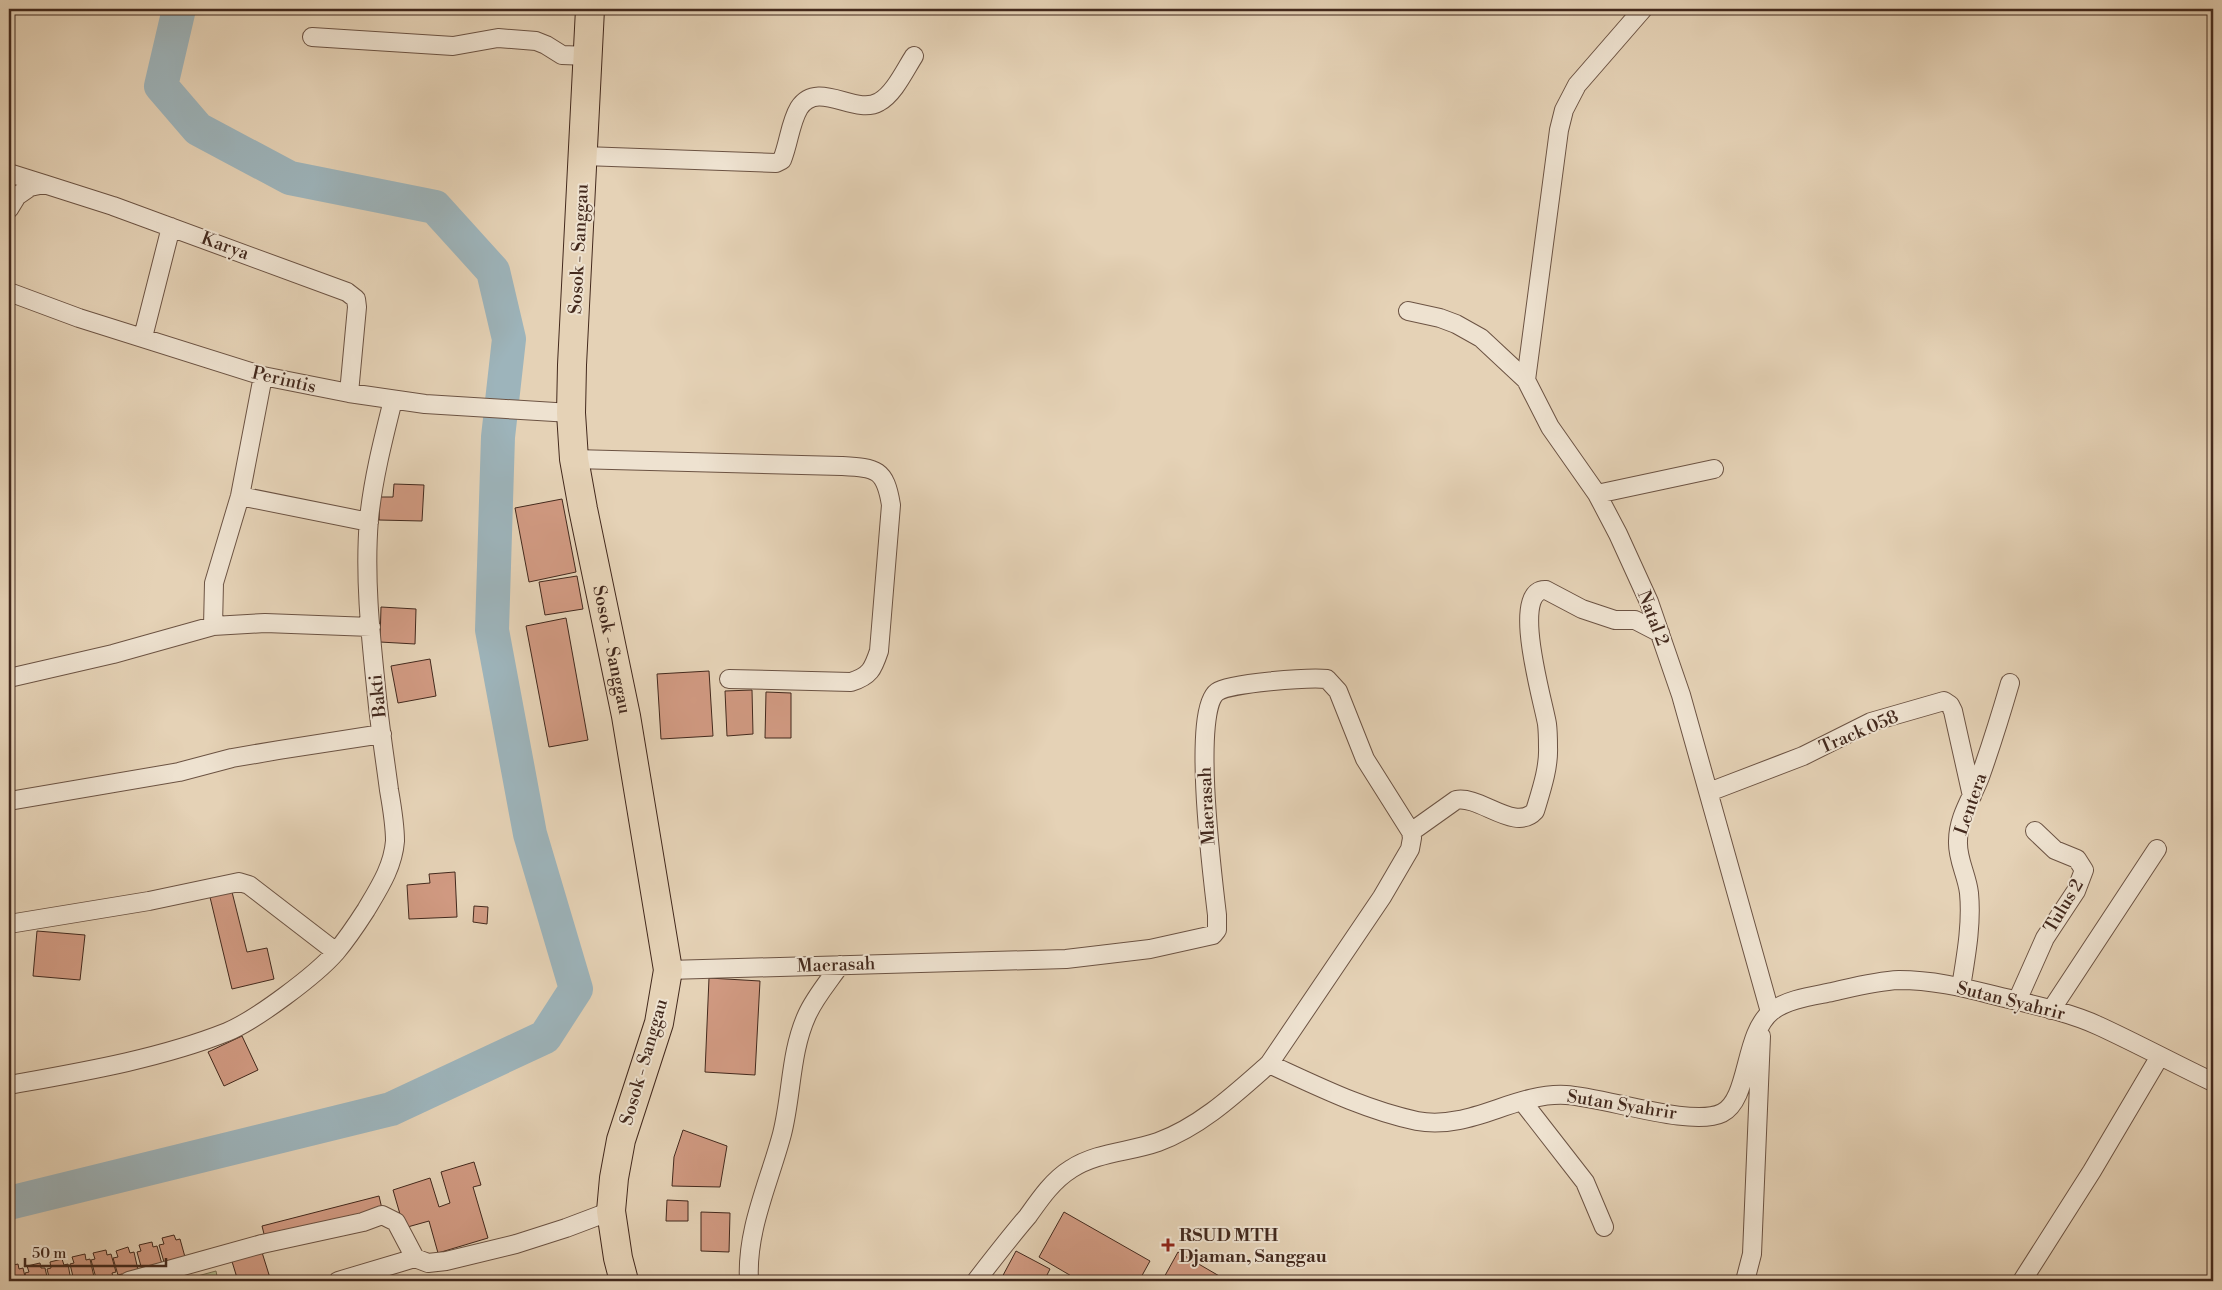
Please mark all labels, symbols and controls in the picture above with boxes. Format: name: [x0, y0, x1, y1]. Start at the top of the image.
street label: Sosok - Sanggau: [564, 182, 594, 315]
street label: Karya: [198, 227, 253, 266]
street label: Perintis: [250, 361, 318, 399]
street label: Sosok - Sanggau: [588, 583, 637, 717]
street label: Natal 2: [1632, 587, 1674, 649]
street label: Bakti: [364, 673, 392, 720]
street label: Track 058: [1816, 705, 1902, 759]
street label: Maerasah: [1193, 766, 1221, 846]
street label: Lentera: [1950, 769, 1993, 838]
street label: Tulus 2: [2039, 875, 2089, 937]
street label: Maerasah: [796, 952, 876, 978]
street label: Sutan Syahrir: [1954, 976, 2068, 1026]
street label: Sosok - Sanggau: [615, 995, 673, 1128]
street label: Sutan Syahrir: [1565, 1085, 1679, 1125]
place label: RSUD MTH Djaman, Sanggau: [1179, 1224, 1327, 1268]
scale bar: [25, 1235, 166, 1267]
marker: RSUD MTH Djaman, Sanggau: [1161, 1238, 1175, 1252]
text: 50 m: [32, 1244, 66, 1263]

